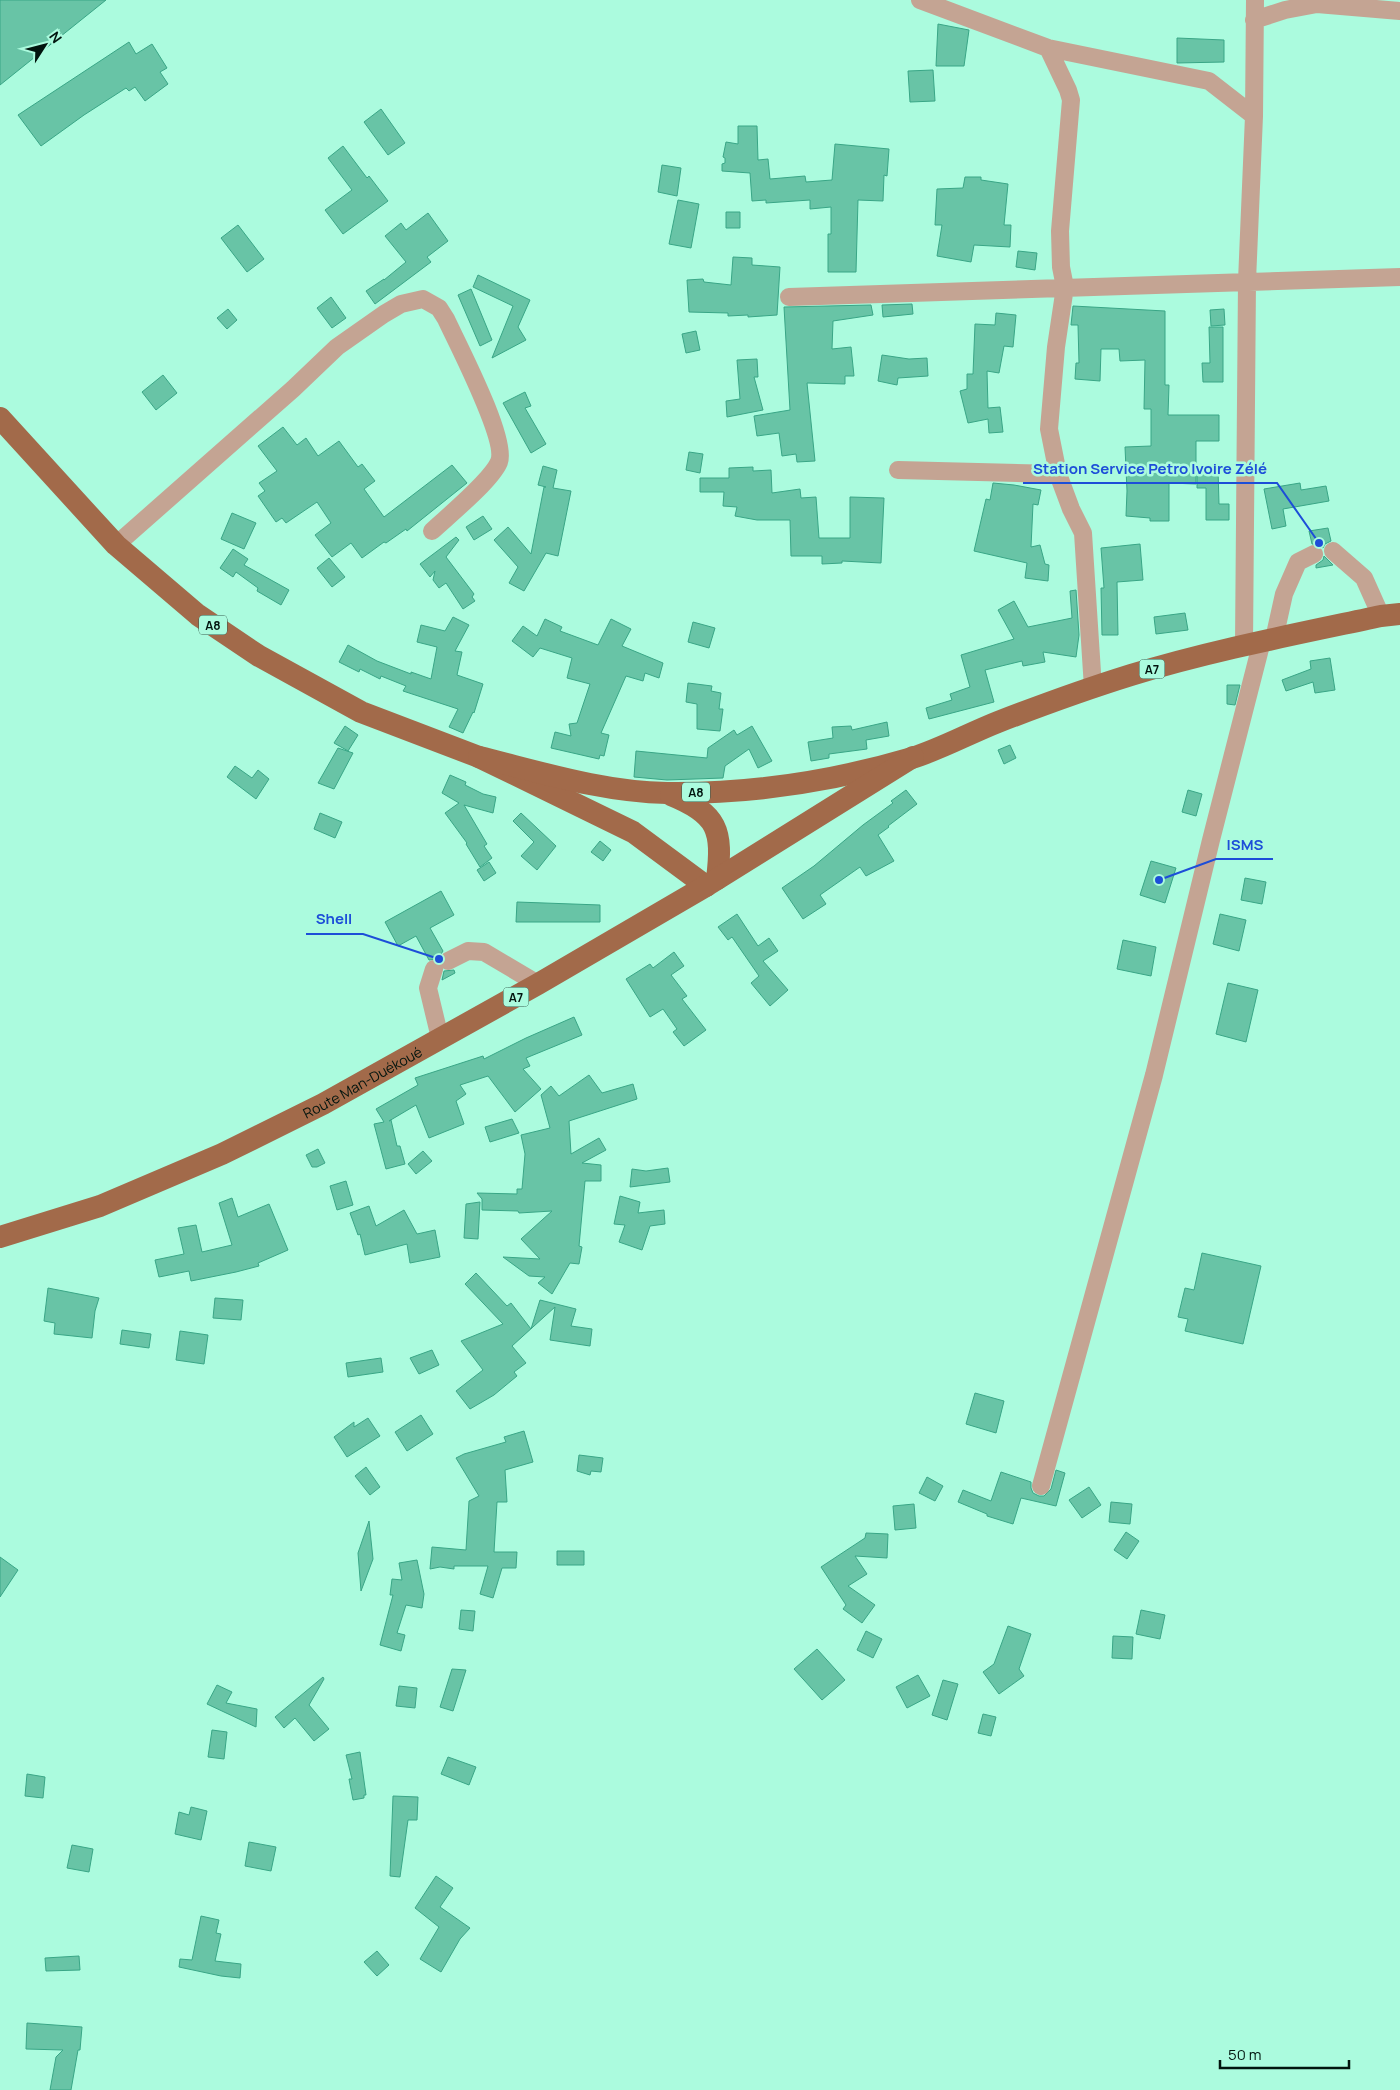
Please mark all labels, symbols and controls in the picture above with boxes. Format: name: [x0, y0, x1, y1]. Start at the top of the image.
north arrow: [20, 20, 70, 70]
text: N: [45, 27, 67, 47]
callout: Station Service Petro Ivoire Zélé: [1023, 453, 1277, 483]
text: Station Service Petro Ivoire Zélé: [1033, 458, 1267, 479]
road number: A8: [199, 616, 227, 634]
road number: A7: [1140, 660, 1164, 679]
road number: A8: [682, 782, 710, 802]
callout: ISMS: [1216, 829, 1273, 859]
text: ISMS: [1227, 834, 1264, 855]
callout: Shell: [306, 904, 363, 934]
text: Shell: [316, 908, 352, 929]
road number: A7: [504, 988, 528, 1006]
street label: Route Man-Duékoué: [299, 1041, 425, 1122]
scale bar: [1220, 2038, 1349, 2070]
text: 50 m: [1228, 2044, 1262, 2065]

